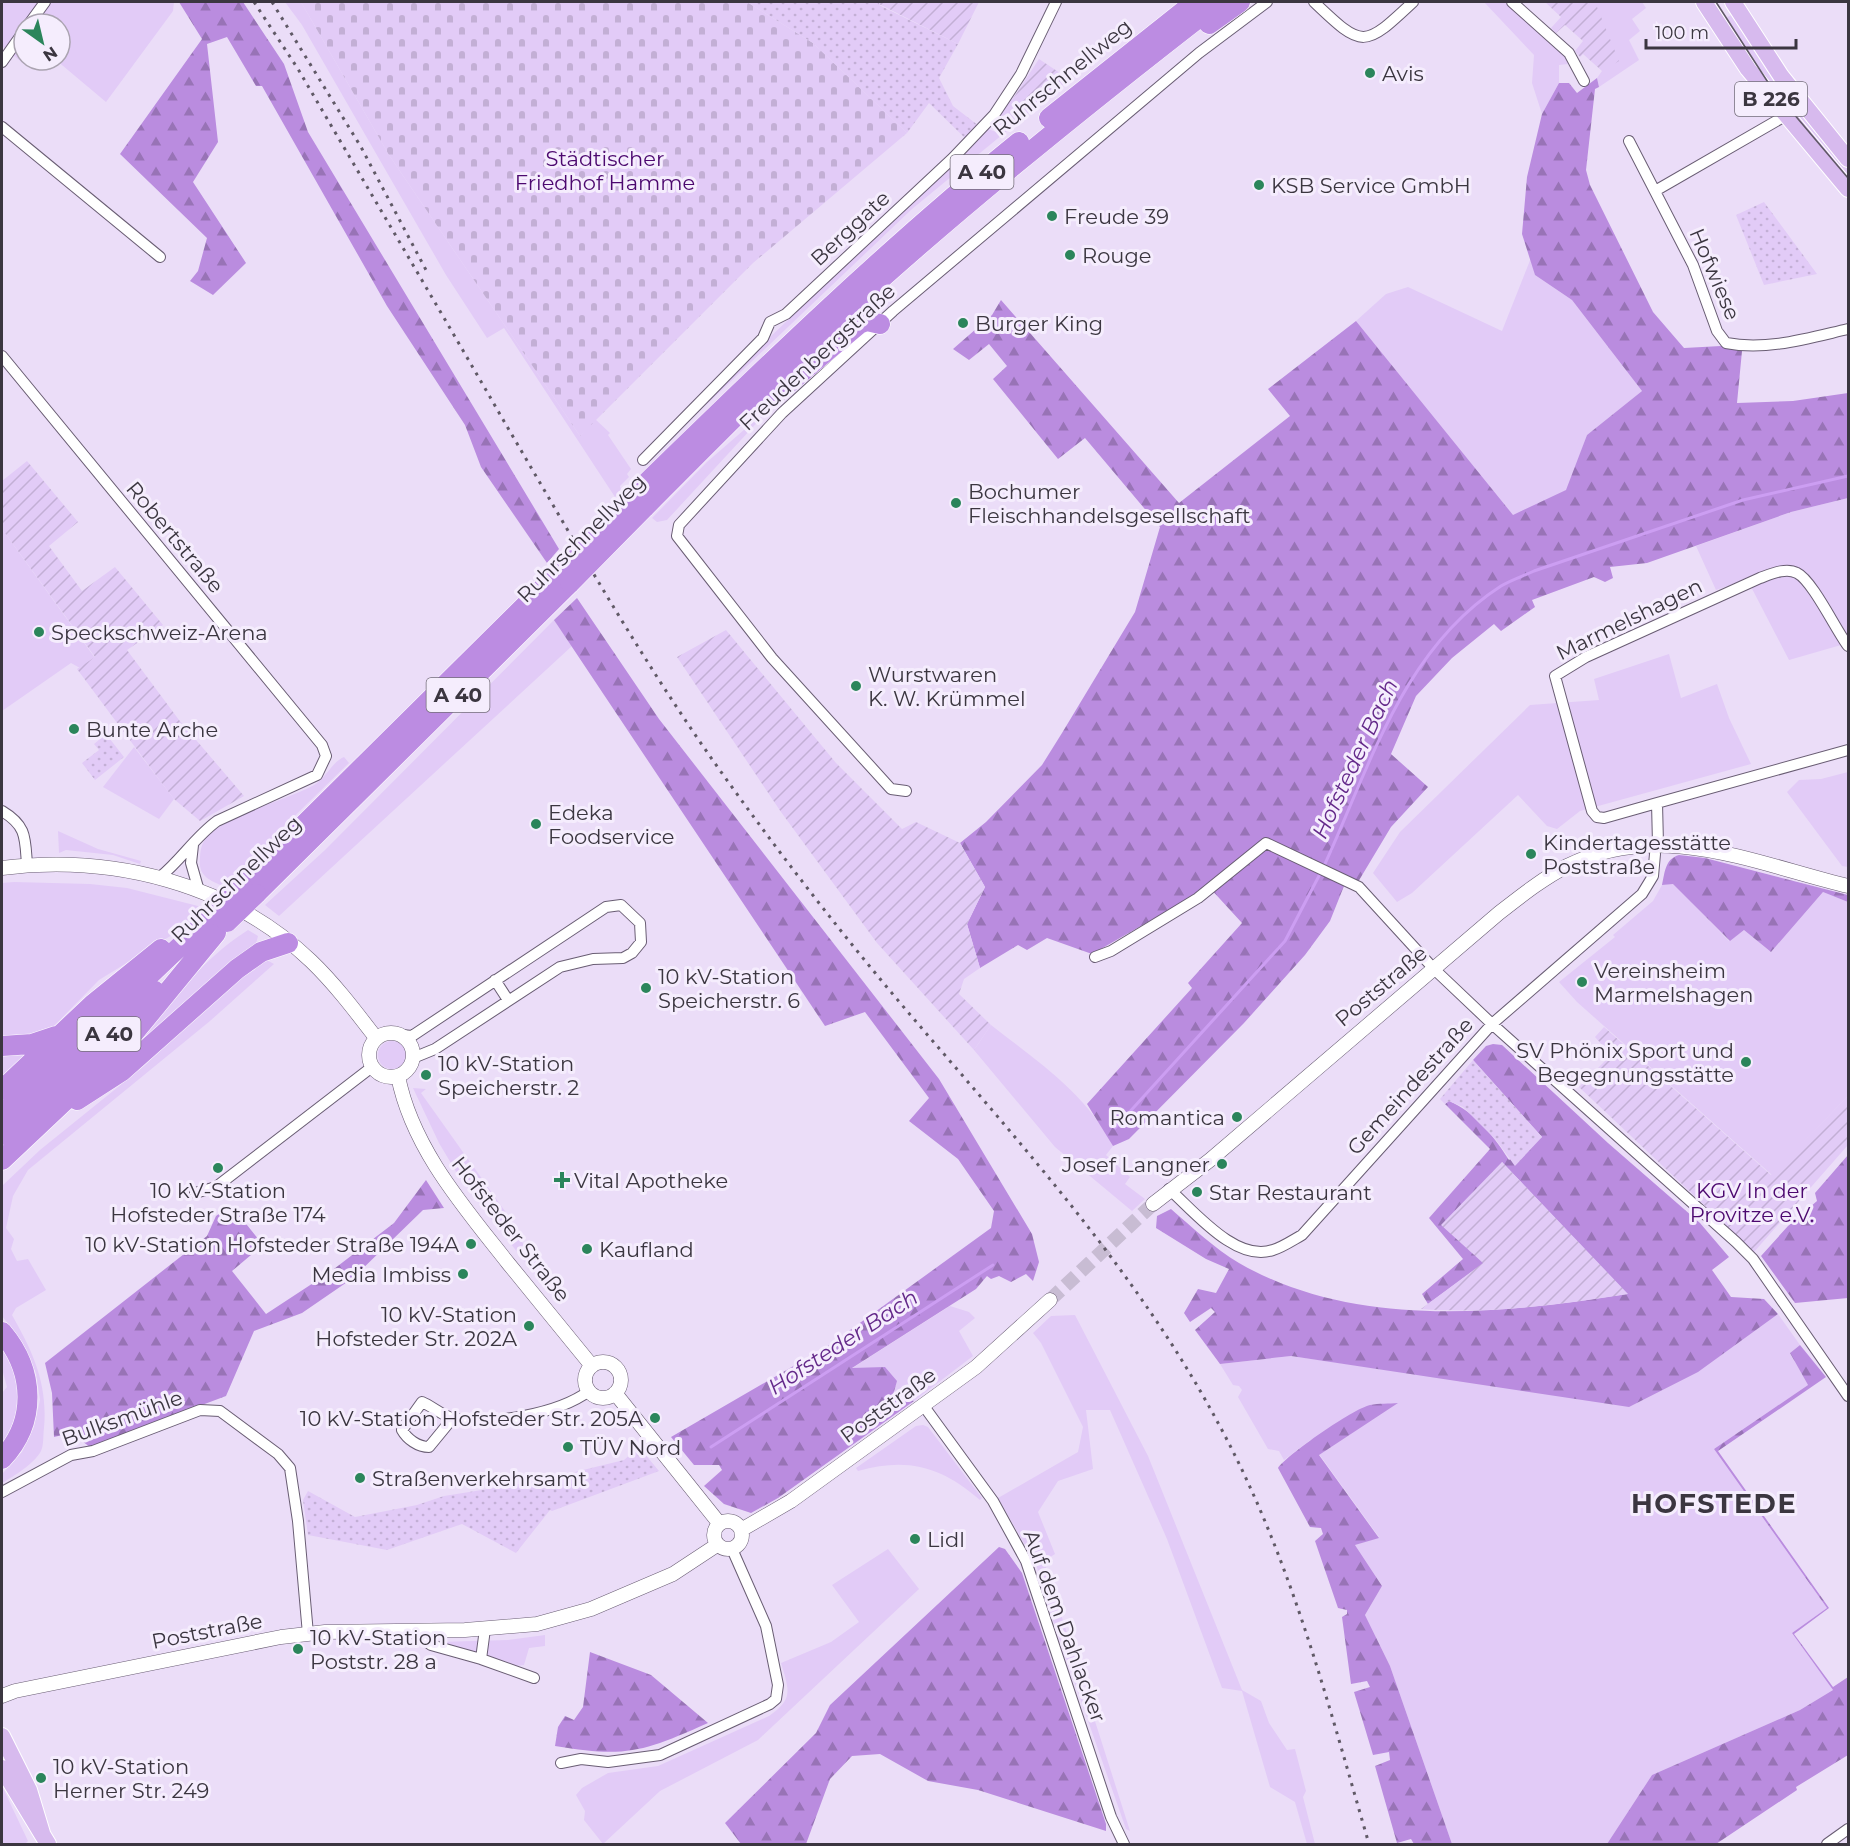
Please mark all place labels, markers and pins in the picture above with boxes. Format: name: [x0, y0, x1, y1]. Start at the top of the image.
place label: Avis: [1382, 61, 1424, 86]
marker: Avis: [1363, 66, 1377, 80]
place label: KSB Service GmbH: [1271, 173, 1471, 198]
marker: KSB Service GmbH: [1252, 178, 1266, 192]
place label: Freude 39: [1064, 204, 1169, 229]
marker: Freude 39: [1045, 209, 1059, 223]
place label: Rouge: [1082, 243, 1152, 268]
marker: Rouge: [1063, 248, 1077, 262]
place label: Burger King: [975, 311, 1103, 336]
marker: Burger King: [956, 316, 970, 330]
place label: Bochumer Fleischhandelsgesellschaft: [968, 479, 1250, 528]
marker: Bochumer Fleischhandelsgesellschaft: [949, 496, 963, 510]
place label: Speckschweiz-Arena: [51, 620, 268, 645]
marker: Speckschweiz-Arena: [32, 625, 46, 639]
place label: Wurstwaren K. W. Krümmel: [868, 662, 1026, 711]
marker: Wurstwaren K. W. Krümmel: [849, 679, 863, 693]
place label: Bunte Arche: [86, 717, 218, 742]
marker: Bunte Arche: [67, 722, 81, 736]
place label: Edeka Foodservice: [548, 800, 675, 849]
marker: Edeka Foodservice: [529, 817, 543, 831]
place label: Kindertagesstätte Poststraße: [1543, 830, 1731, 879]
marker: Kindertagesstätte Poststraße: [1524, 847, 1538, 861]
place label: Vereinsheim Marmelshagen: [1594, 958, 1753, 1007]
place label: 10 kV-Station Speicherstr. 6: [658, 964, 800, 1013]
marker: Vereinsheim Marmelshagen: [1575, 975, 1589, 989]
marker: 10 kV-Station Speicherstr. 6: [639, 981, 653, 995]
place label: SV Phönix Sport und Begegnungsstätte: [1516, 1038, 1734, 1087]
place label: 10 kV-Station Speicherstr. 2: [438, 1051, 579, 1100]
marker: SV Phönix Sport und Begegnungsstätte: [1739, 1055, 1753, 1069]
marker: 10 kV-Station Speicherstr. 2: [419, 1068, 433, 1082]
place label: Romantica: [1109, 1105, 1225, 1130]
marker: Romantica: [1230, 1110, 1244, 1124]
place label: Josef Langner: [1061, 1152, 1210, 1177]
marker: Josef Langner: [1215, 1157, 1229, 1171]
marker: 10 kV-Station Hofsteder Straße 174: [211, 1161, 225, 1175]
place label: Vital Apotheke: [574, 1168, 728, 1193]
marker: Vital Apotheke: [555, 1173, 569, 1187]
place label: 10 kV-Station Hofsteder Straße 174: [110, 1178, 326, 1227]
place label: Star Restaurant: [1209, 1180, 1372, 1205]
marker: Star Restaurant: [1190, 1185, 1204, 1199]
place label: 10 kV-Station Hofsteder Straße 194A: [85, 1232, 460, 1257]
marker: 10 kV-Station Hofsteder Straße 194A: [464, 1237, 478, 1251]
place label: Kaufland: [599, 1237, 694, 1262]
marker: Kaufland: [580, 1242, 594, 1256]
place label: Media Imbiss: [311, 1262, 451, 1287]
marker: Media Imbiss: [456, 1267, 470, 1281]
place label: 10 kV-Station Hofsteder Str. 202A: [315, 1302, 518, 1351]
marker: 10 kV-Station Hofsteder Str. 202A: [522, 1319, 536, 1333]
place label: 10 kV-Station Hofsteder Str. 205A: [300, 1406, 644, 1431]
marker: 10 kV-Station Hofsteder Str. 205A: [648, 1411, 662, 1425]
place label: TÜV Nord: [580, 1435, 681, 1460]
marker: TÜV Nord: [561, 1440, 575, 1454]
place label: Straßenverkehrsamt: [372, 1466, 587, 1491]
marker: Straßenverkehrsamt: [353, 1471, 367, 1485]
place label: Lidl: [927, 1527, 965, 1552]
marker: Lidl: [908, 1532, 922, 1546]
place label: 10 kV-Station Poststr. 28 a: [310, 1625, 446, 1674]
marker: 10 kV-Station Poststr. 28 a: [291, 1642, 305, 1656]
place label: 10 kV-Station Herner Str. 249: [53, 1754, 209, 1803]
marker: 10 kV-Station Herner Str. 249: [34, 1771, 48, 1785]

